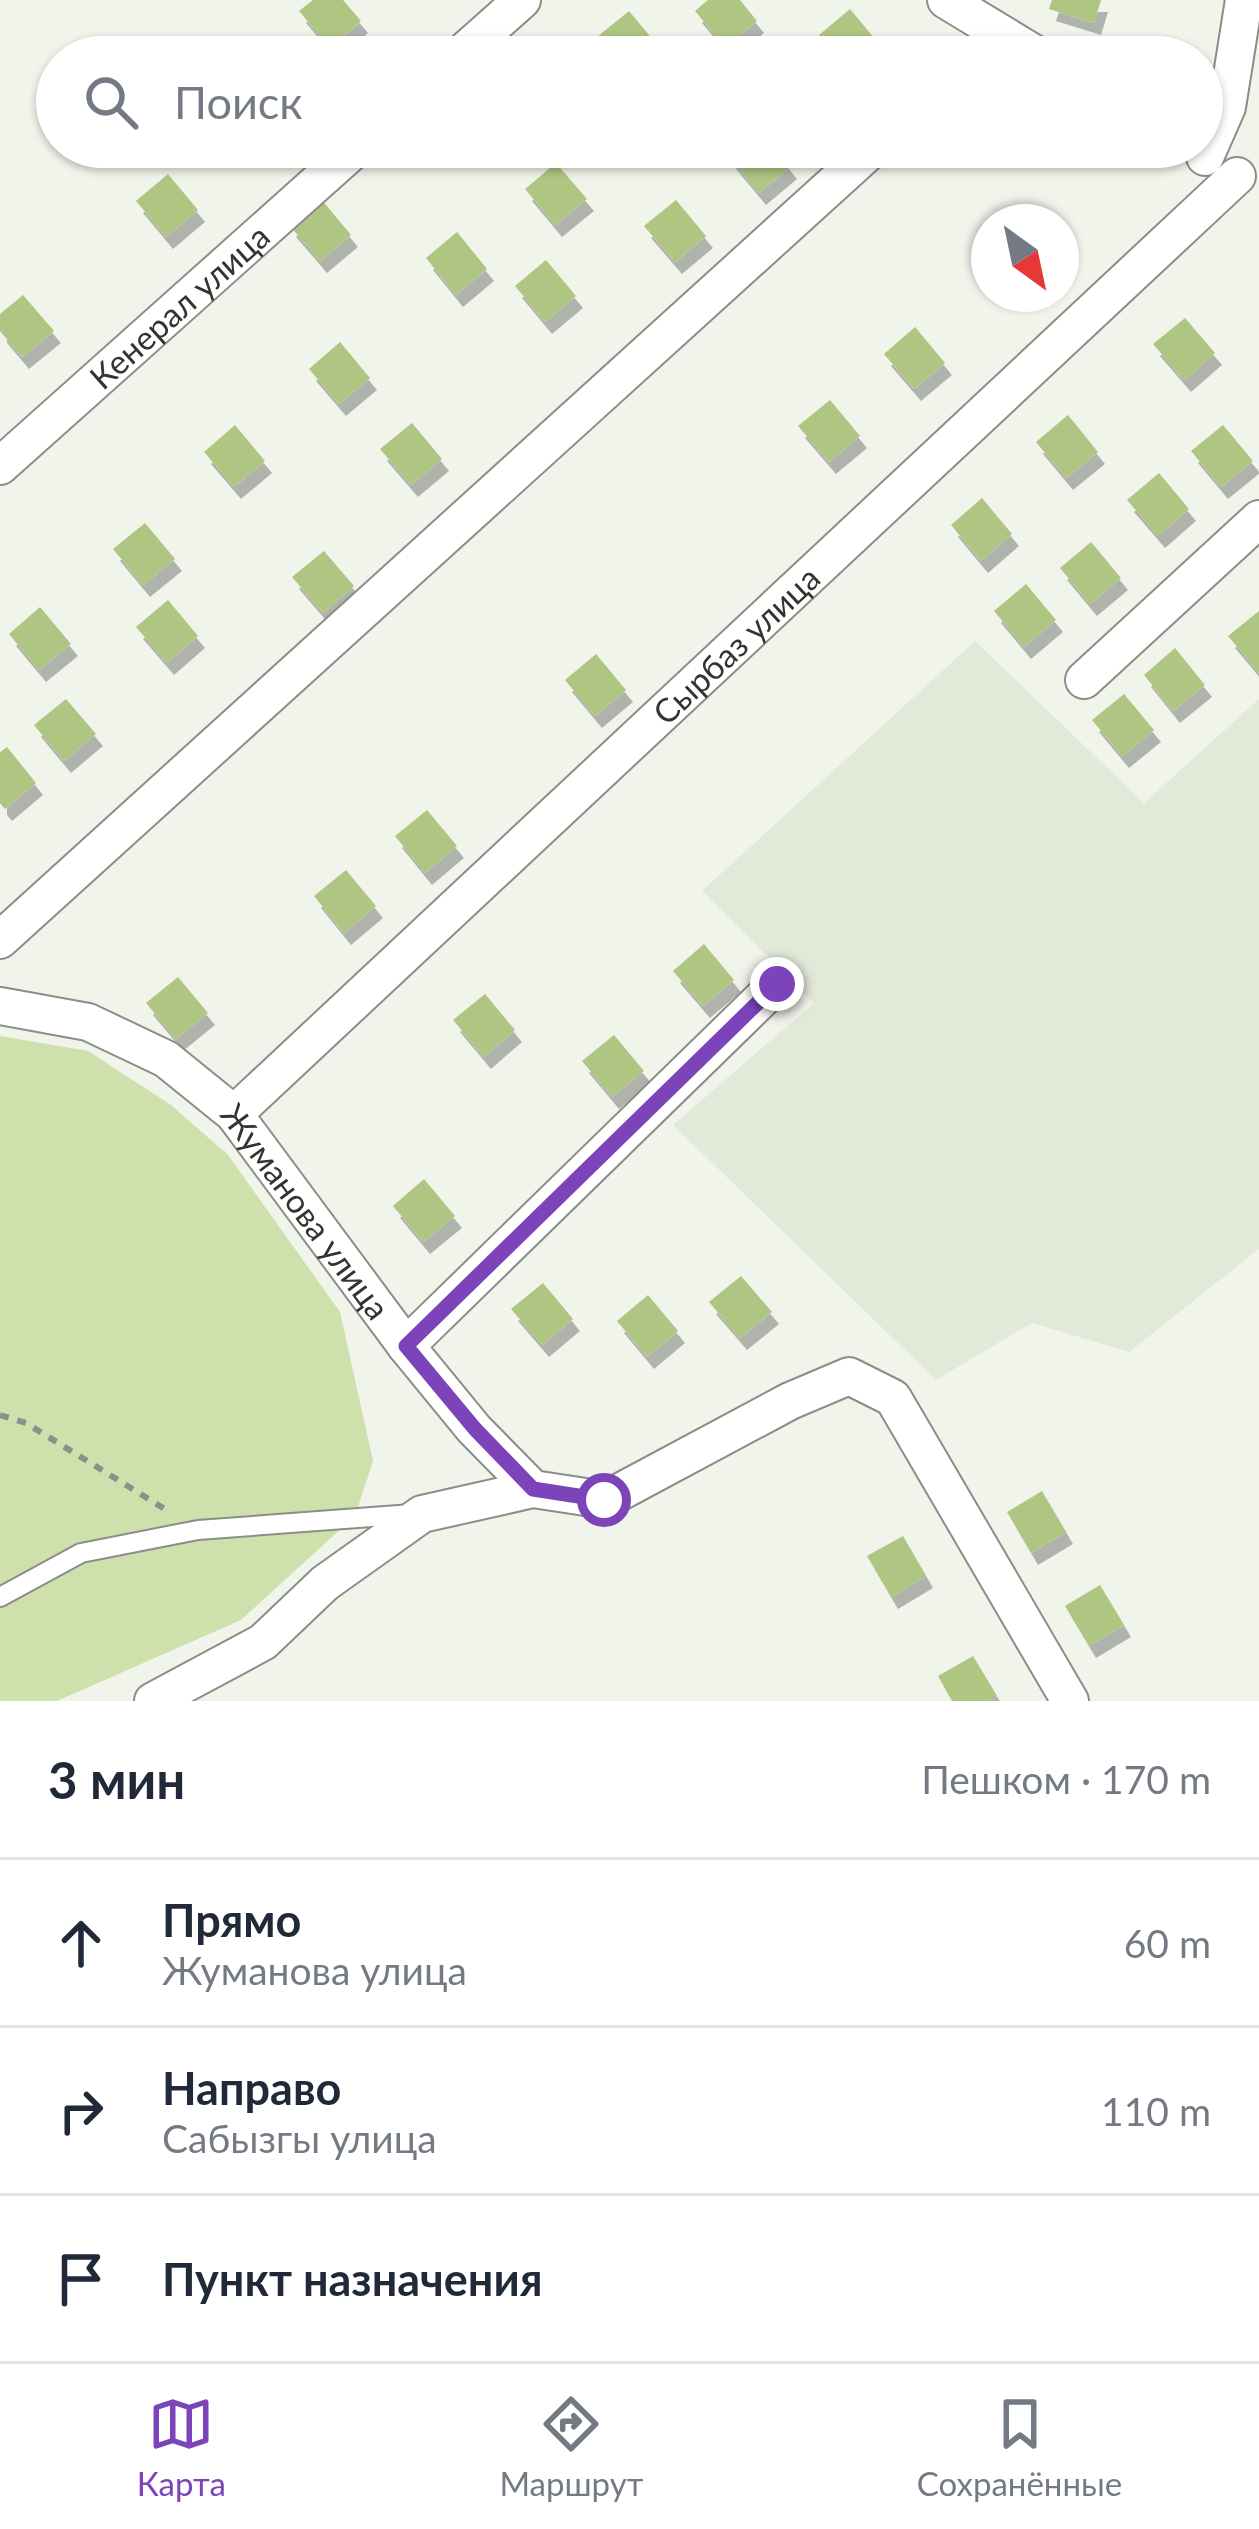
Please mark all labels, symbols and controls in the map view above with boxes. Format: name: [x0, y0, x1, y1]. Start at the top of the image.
search box: [36, 36, 1223, 168]
icon: search: [78, 69, 144, 135]
text: Поиск: [174, 75, 303, 129]
north arrow: [971, 204, 1079, 312]
street label: Кенерал улица: [81, 215, 277, 397]
street label: Сырбаз улица: [644, 557, 827, 732]
route end: [750, 957, 804, 1011]
street label: Жуманова улица: [213, 1095, 399, 1327]
route start: [577, 1473, 631, 1527]
text: 3 мин: [48, 1749, 185, 1810]
text: Пешком · 170 m: [921, 1756, 1211, 1802]
text: Прямо: [162, 1893, 301, 1947]
icon: ahead: [48, 1910, 114, 1976]
text: 60 m: [1124, 1920, 1211, 1966]
text: Жуманова улица: [162, 1947, 467, 1993]
text: Направо: [162, 2061, 341, 2115]
icon: right: [48, 2078, 114, 2144]
text: 110 m: [1101, 2088, 1211, 2134]
text: Сабызгы улица: [162, 2115, 437, 2161]
icon: arrive: [48, 2246, 114, 2312]
text: Пункт назначения: [162, 2252, 543, 2306]
tab: Карта: [137, 2391, 226, 2503]
tab: Маршрут: [499, 2391, 643, 2503]
tab: Сохранённые: [917, 2391, 1122, 2503]

